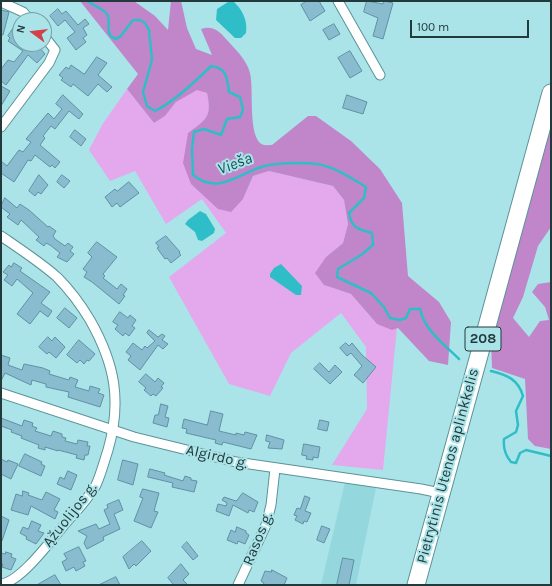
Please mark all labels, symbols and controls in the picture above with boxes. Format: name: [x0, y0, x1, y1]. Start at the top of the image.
north arrow: [12, 12, 52, 52]
scale bar: [412, 12, 531, 38]
text: 100 m: [417, 20, 449, 34]
text: N: [14, 24, 28, 35]
water label: Vieša: [215, 149, 255, 179]
road number: 208: [465, 327, 501, 351]
street label: Pietrytinis Utenos aplinkkelis: [413, 366, 483, 566]
street label: Algirdo g.: [184, 441, 250, 473]
street label: Ąžuolijos g.: [39, 479, 101, 551]
street label: Rasos g.: [239, 510, 277, 568]

